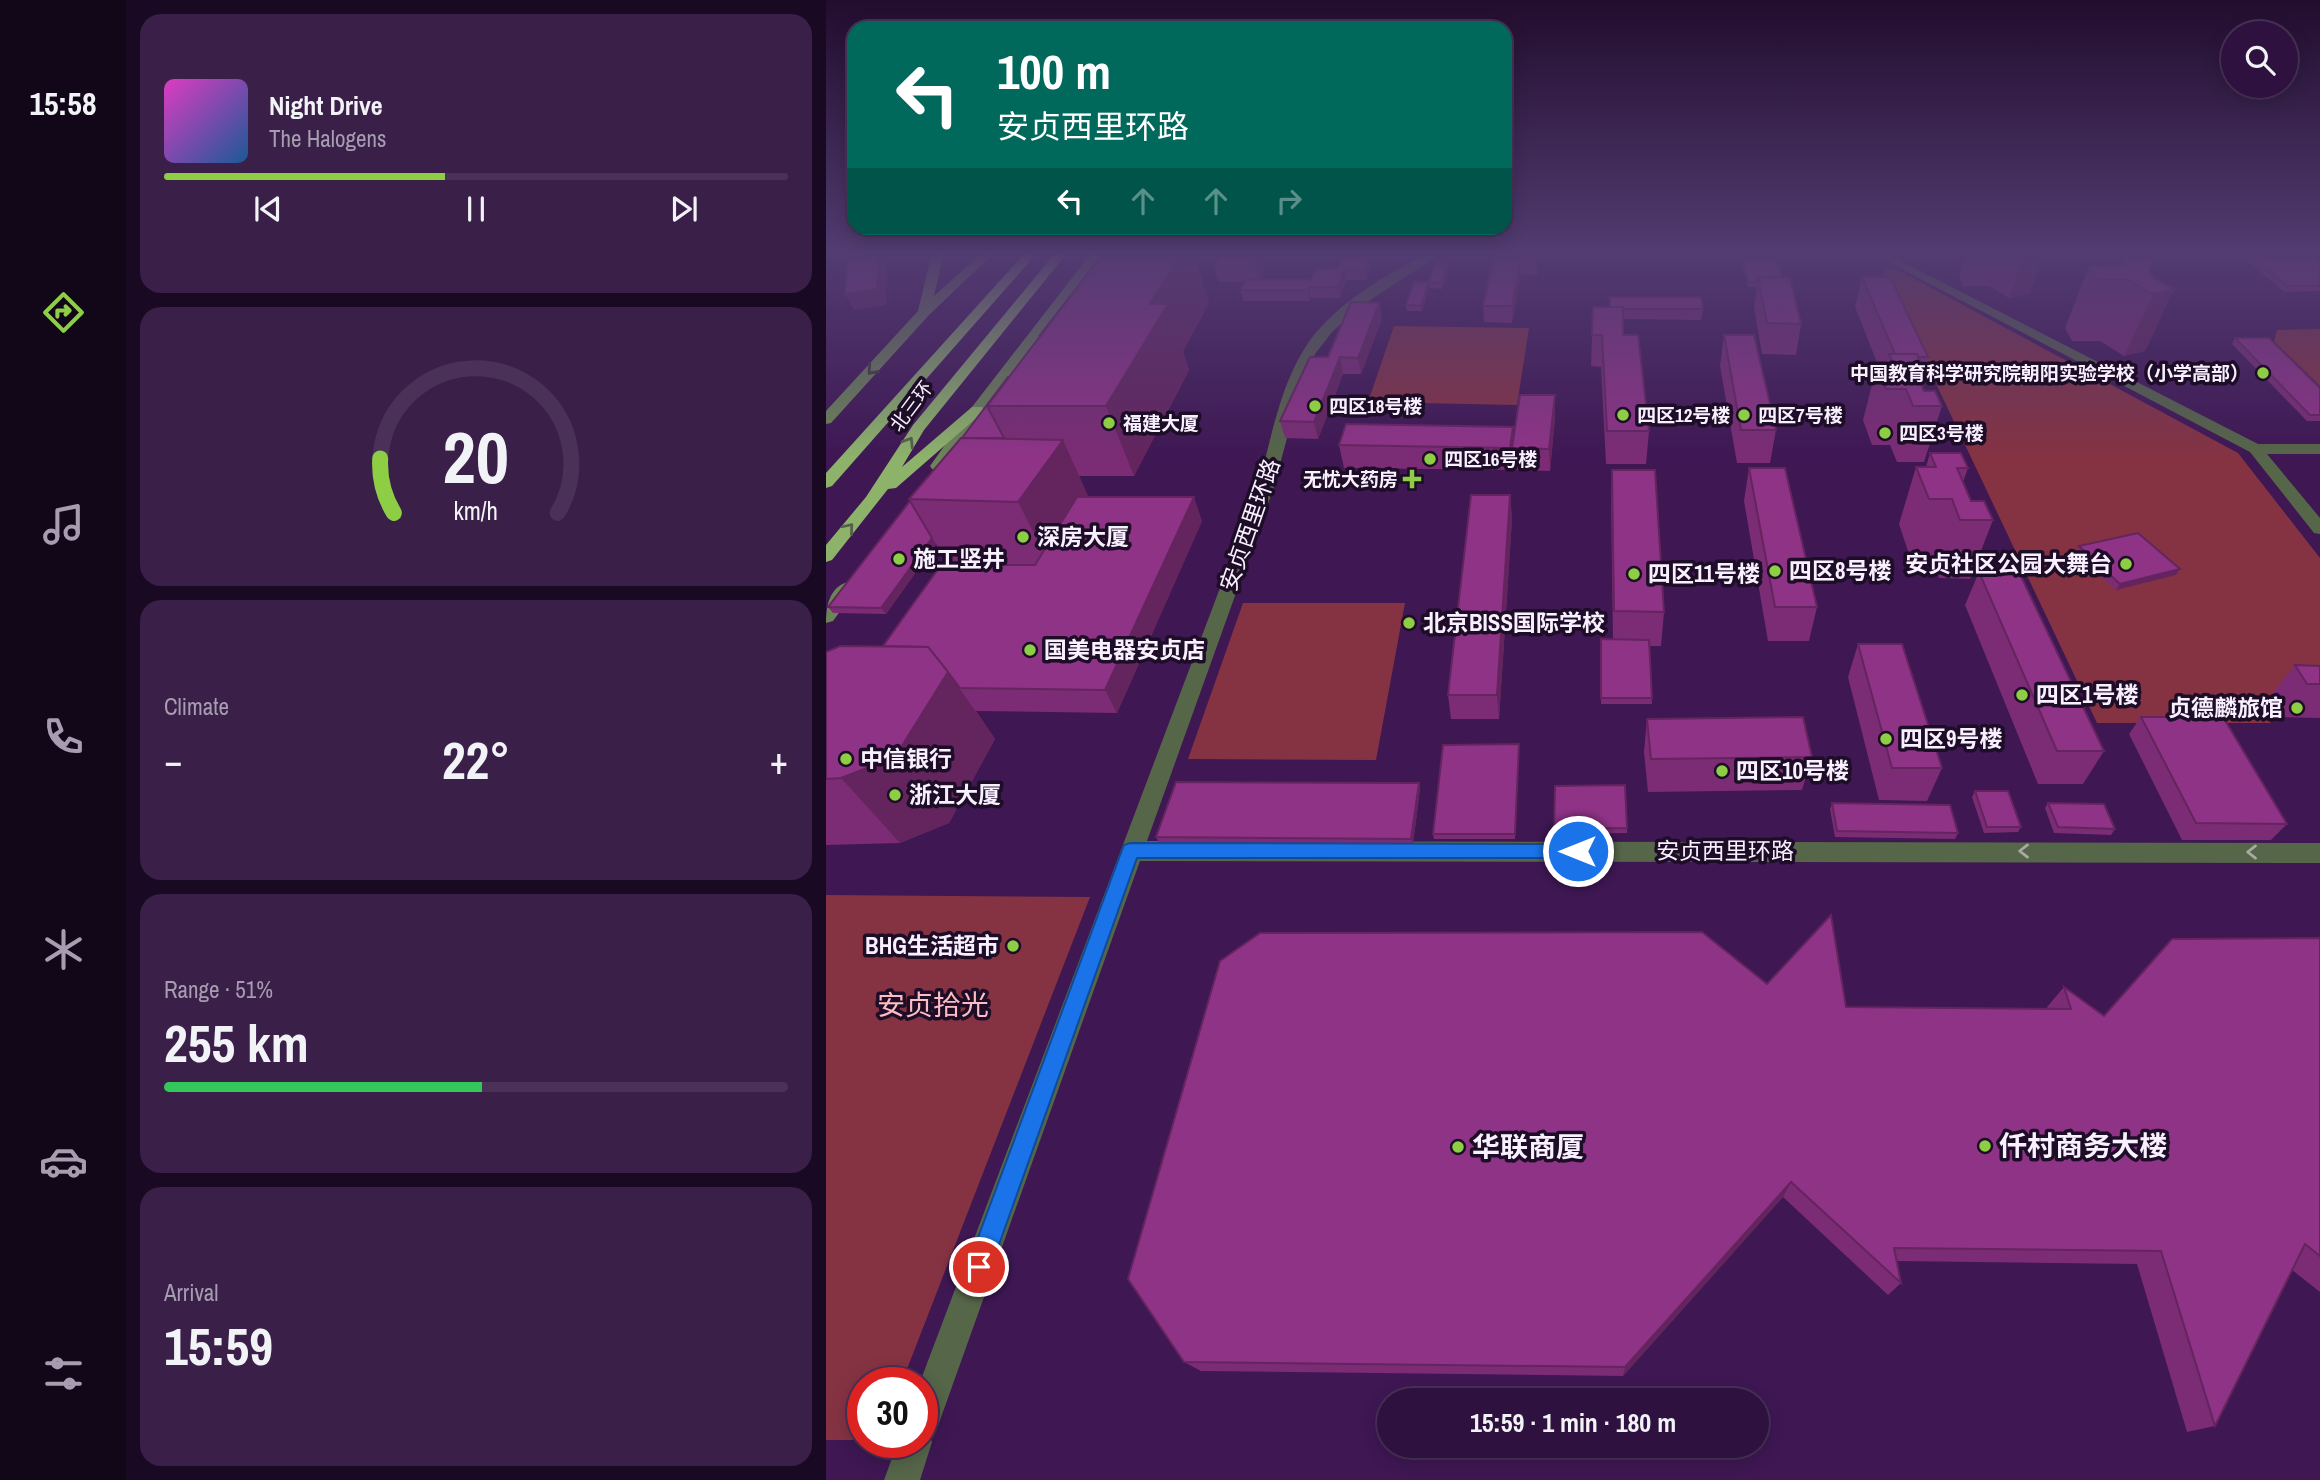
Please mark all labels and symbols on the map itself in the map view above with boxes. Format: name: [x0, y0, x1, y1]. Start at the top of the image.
place label: 中国教育科学研究院朝阳实验学校（小学高部）: [1850, 360, 2249, 386]
one-way arrow: [868, 362, 880, 375]
marker: 中国教育科学研究院朝阳实验学校（小学高部）: [2255, 365, 2271, 381]
street label: 北三环: [883, 375, 939, 437]
place label: 四区18号楼: [1329, 393, 1422, 419]
marker: 四区18号楼: [1307, 398, 1323, 414]
place label: 四区12号楼: [1637, 402, 1730, 428]
place label: 四区7号楼: [1758, 402, 1843, 428]
marker: 四区12号楼: [1615, 407, 1631, 423]
marker: 四区7号楼: [1736, 407, 1752, 423]
place label: 福建大厦: [1123, 410, 1199, 436]
marker: 福建大厦: [1101, 415, 1117, 431]
place label: 四区3号楼: [1899, 420, 1984, 446]
marker: 四区3号楼: [1877, 425, 1893, 441]
one-way arrow: [901, 437, 914, 450]
place label: 四区16号楼: [1444, 446, 1537, 472]
marker: 四区16号楼: [1422, 451, 1438, 467]
street label: 安贞西里环路: [1212, 455, 1287, 595]
place label: 无忧大药房: [1303, 466, 1398, 492]
marker: 无忧大药房: [1404, 471, 1420, 487]
place label: 深房大厦: [1037, 521, 1129, 552]
one-way arrow: [841, 523, 854, 535]
marker: 深房大厦: [1015, 529, 1031, 545]
place label: 施工竖井: [913, 543, 1005, 574]
place label: 安贞社区公园大舞台: [1905, 548, 2112, 579]
marker: 施工竖井: [891, 551, 907, 567]
place label: 四区8号楼: [1789, 555, 1892, 586]
marker: 安贞社区公园大舞台: [2118, 556, 2134, 572]
place label: 四区11号楼: [1648, 558, 1760, 589]
marker: 四区8号楼: [1767, 563, 1783, 579]
marker: 四区11号楼: [1626, 566, 1642, 582]
place label: 北京BISS国际学校: [1423, 607, 1605, 638]
marker: 北京BISS国际学校: [1401, 615, 1417, 631]
place label: 国美电器安贞店: [1044, 634, 1205, 665]
marker: 国美电器安贞店: [1022, 642, 1038, 658]
place label: 四区1号楼: [2036, 679, 2139, 710]
marker: 四区1号楼: [2014, 687, 2030, 703]
place label: 贞德麟旅馆: [2168, 692, 2283, 723]
marker: 贞德麟旅馆: [2289, 700, 2305, 716]
place label: 四区9号楼: [1900, 723, 2003, 754]
marker: 四区9号楼: [1878, 731, 1894, 747]
place label: 中信银行: [860, 743, 952, 774]
marker: 中信银行: [838, 751, 854, 767]
place label: 四区10号楼: [1736, 755, 1849, 786]
marker: 四区10号楼: [1714, 763, 1730, 779]
place label: 浙江大厦: [909, 779, 1001, 810]
marker: 浙江大厦: [887, 787, 903, 803]
position arrow: [1541, 814, 1615, 888]
street label: 安贞西里环路: [1656, 835, 1794, 866]
one-way arrow: [2019, 843, 2029, 859]
one-way arrow: [2246, 844, 2257, 860]
place label: BHG生活超市: [865, 930, 999, 961]
marker: BHG生活超市: [1005, 938, 1021, 954]
park label: 安贞拾光: [877, 986, 989, 1024]
place label: 仟村商务大楼: [1999, 1127, 2167, 1165]
place label: 华联商厦: [1472, 1128, 1584, 1166]
marker: 仟村商务大楼: [1977, 1138, 1993, 1154]
marker: 华联商厦: [1450, 1139, 1466, 1155]
pin: [949, 1237, 1009, 1297]
speed limit sign: 30: [847, 1367, 938, 1458]

